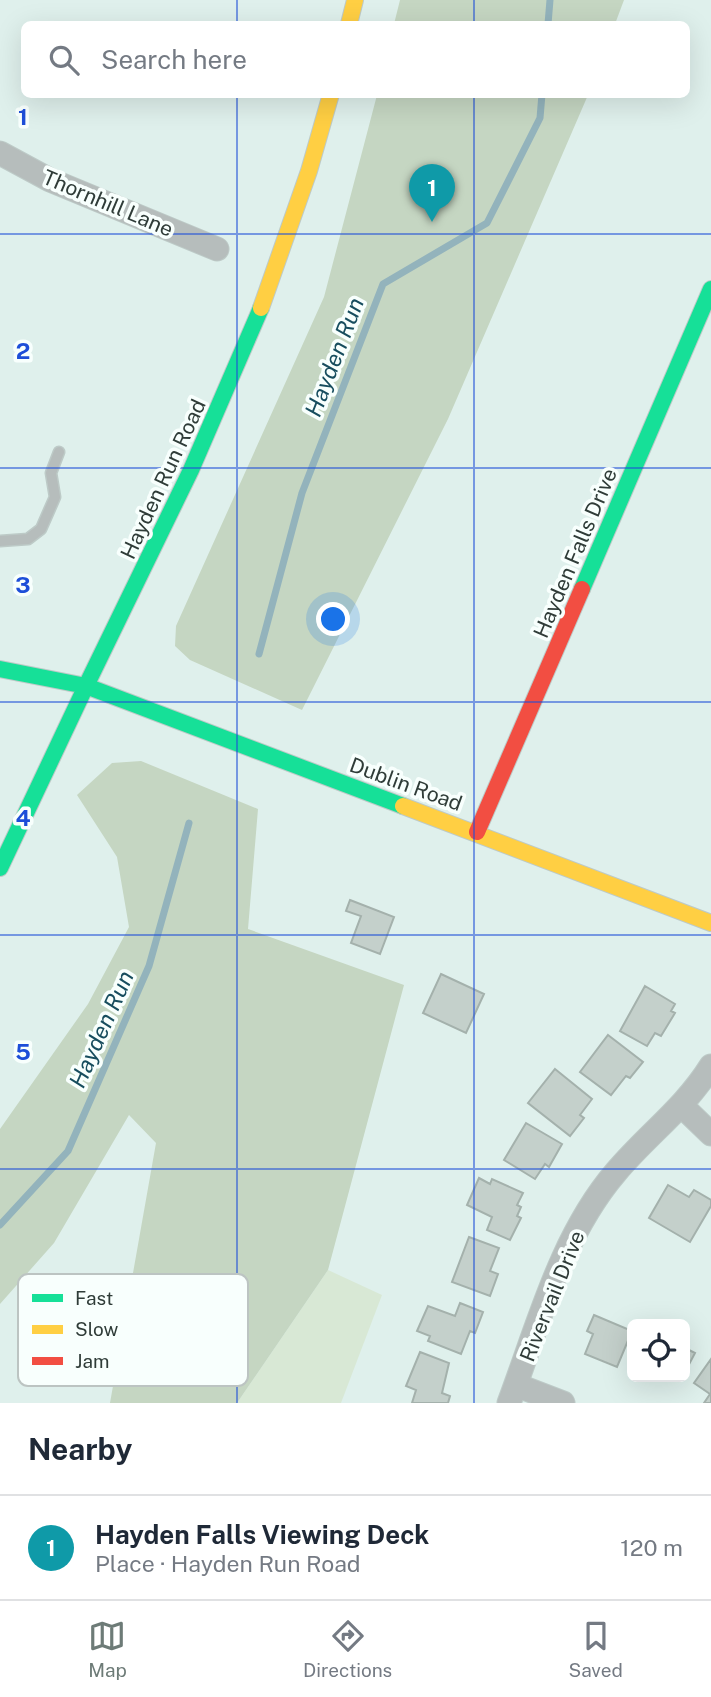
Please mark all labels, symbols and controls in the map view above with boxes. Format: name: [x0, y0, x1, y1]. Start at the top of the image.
search box: [21, 21, 690, 98]
icon: search: [45, 41, 83, 79]
text: Search here: [101, 44, 247, 75]
text: 1: [18, 103, 28, 130]
street label: Thornhill Lane: [39, 164, 177, 242]
pin: 1: [409, 164, 455, 222]
water label: Hayden Run: [299, 294, 369, 420]
text: 2: [16, 337, 30, 364]
street label: Hayden Run Road: [115, 395, 211, 563]
street label: Hayden Falls Drive: [528, 464, 622, 642]
text: 3: [15, 571, 31, 598]
your location: [316, 602, 350, 636]
street label: Dublin Road: [346, 752, 466, 816]
text: 4: [15, 804, 31, 831]
water label: Hayden Run: [63, 966, 139, 1092]
text: 5: [15, 1038, 31, 1065]
street label: Rivervail Drive: [514, 1227, 590, 1365]
legend: [18, 1274, 248, 1386]
text: Fast: [75, 1287, 113, 1309]
text: Slow: [75, 1318, 119, 1340]
map controls: [627, 1319, 690, 1382]
button: locate: [627, 1319, 690, 1382]
text: Jam: [75, 1350, 109, 1372]
text: Nearby: [28, 1431, 132, 1467]
text: Hayden Falls Viewing Deck: [95, 1519, 429, 1550]
text: 1: [46, 1534, 56, 1561]
text: 120 m: [620, 1534, 683, 1561]
text: Place · Hayden Run Road: [95, 1550, 361, 1577]
tab: Map: [88, 1617, 127, 1681]
tab: Directions: [303, 1617, 392, 1681]
tab: Saved: [569, 1617, 623, 1681]

